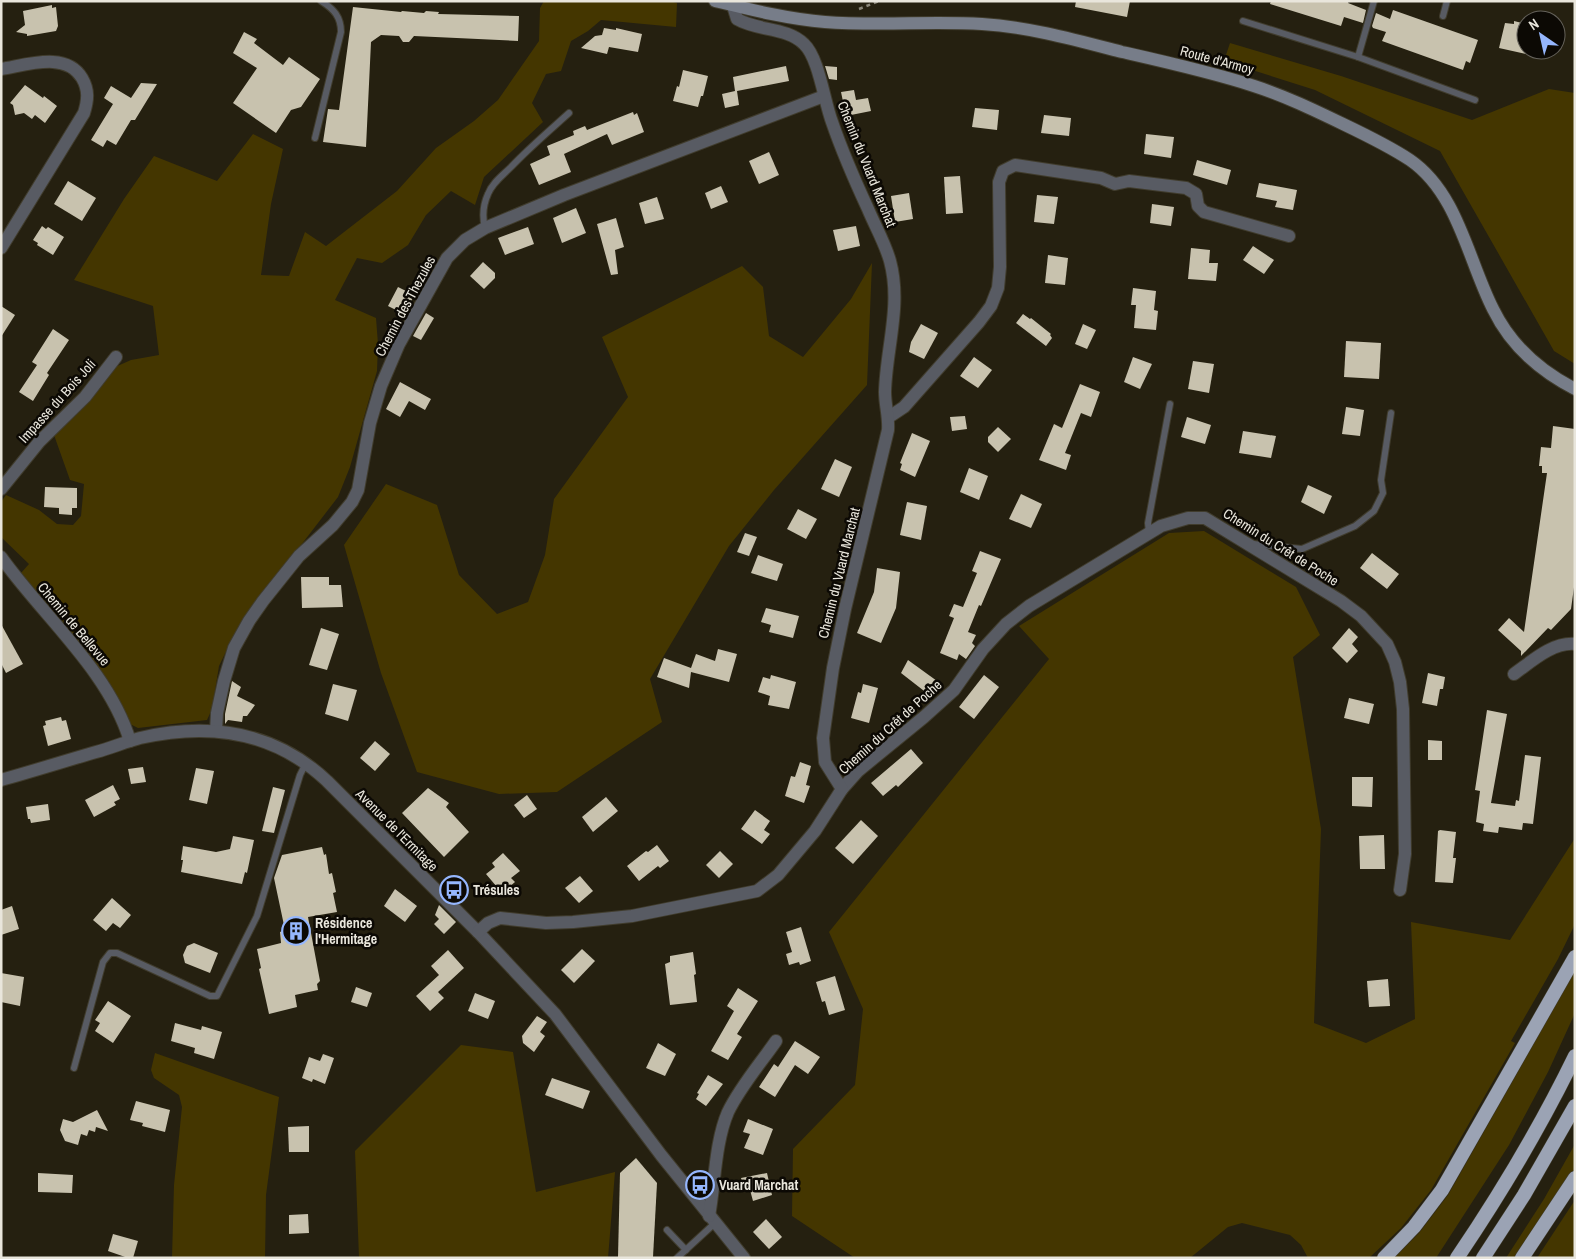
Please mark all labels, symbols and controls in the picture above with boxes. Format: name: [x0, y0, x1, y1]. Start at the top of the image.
north arrow: [1516, 10, 1566, 60]
text: N: [1525, 14, 1542, 34]
street label: Route d'Armoy: [1178, 42, 1256, 79]
street label: Chemin du Vuard Marchat: [834, 98, 900, 230]
street label: Chemin des Thezules: [371, 252, 439, 359]
street label: Impasse du Bois Joli: [15, 355, 99, 447]
street label: Chemin du Crêt de Poche: [1220, 504, 1342, 590]
street label: Chemin du Vuard Marchat: [814, 506, 864, 640]
street label: Chemin de Bellevue: [34, 579, 114, 669]
street label: Chemin du Crêt de Poche: [835, 676, 945, 778]
street label: Avenue de l'Ermitage: [351, 784, 442, 875]
bus stop icon: Trésules: [439, 875, 469, 905]
place label: Trésules: [473, 881, 520, 899]
place label: Résidence l'Hermitage: [315, 914, 377, 948]
building icon: Résidence l'Hermitage: [281, 916, 311, 946]
bus stop icon: Vuard Marchat: [685, 1170, 715, 1200]
place label: Vuard Marchat: [719, 1176, 799, 1194]

